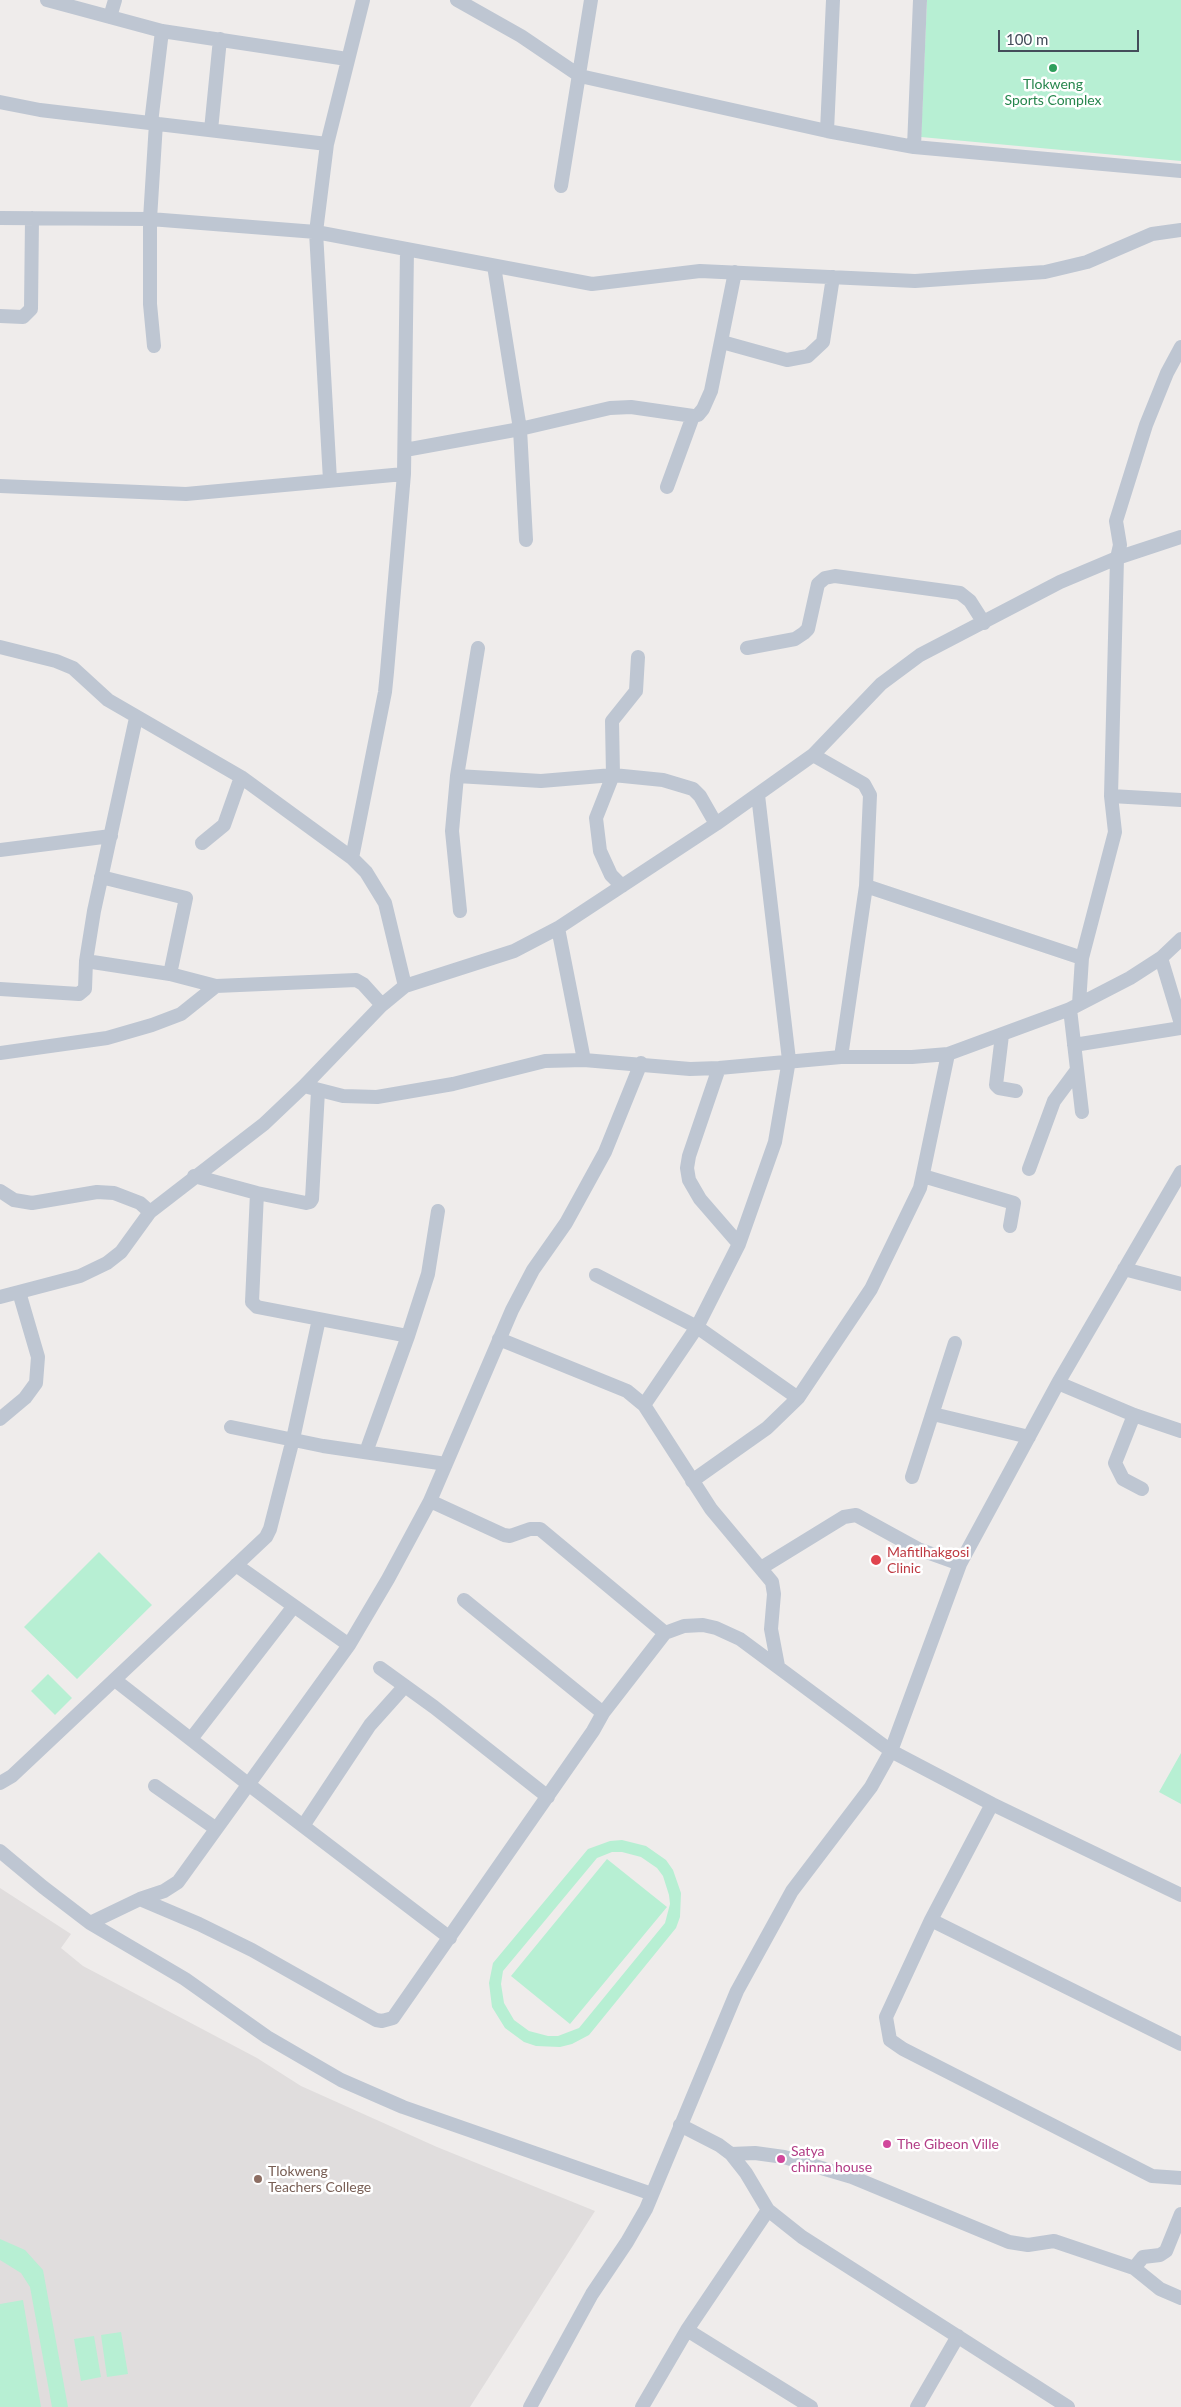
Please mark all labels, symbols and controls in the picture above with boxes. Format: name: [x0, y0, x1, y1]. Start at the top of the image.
scale bar: [1001, 20, 1142, 52]
text: 100 m: [1006, 30, 1048, 48]
marker: Tlokweng Sports Complex: [1047, 62, 1059, 74]
place label: Tlokweng Sports Complex: [1004, 76, 1102, 108]
place label: Mafitlhakgosi Clinic: [887, 1544, 969, 1576]
marker: Mafitlhakgosi Clinic: [869, 1553, 883, 1567]
place label: The Gibeon Ville: [897, 2136, 999, 2152]
marker: The Gibeon Ville: [881, 2138, 893, 2150]
place label: Satya chinna house: [791, 2143, 872, 2176]
marker: Satya chinna house: [775, 2153, 787, 2165]
place label: Tlokweng Teachers College: [268, 2163, 371, 2196]
marker: Tlokweng Teachers College: [252, 2173, 264, 2185]

